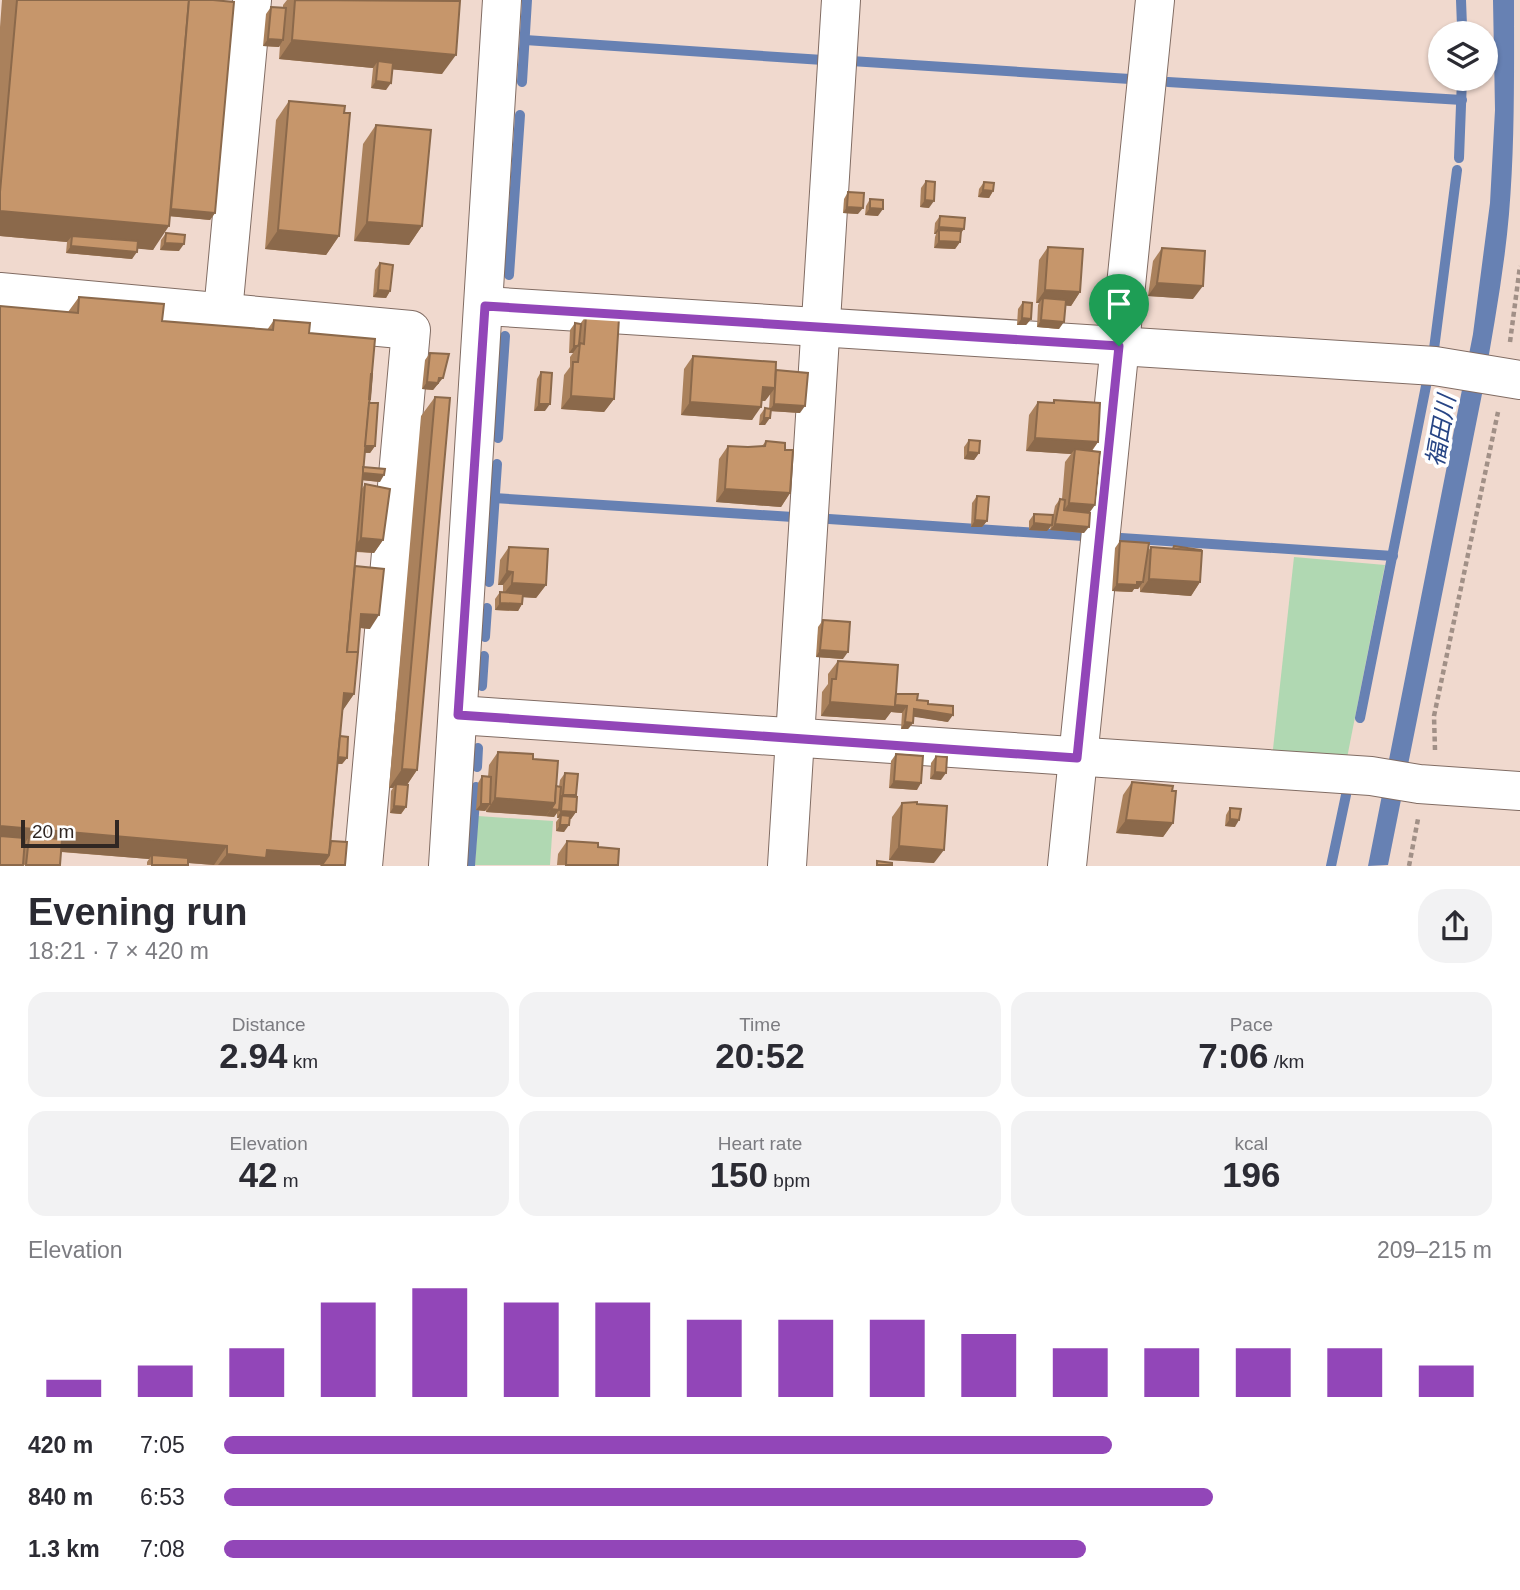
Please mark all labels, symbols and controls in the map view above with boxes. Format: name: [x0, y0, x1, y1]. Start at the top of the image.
map controls: [1428, 21, 1498, 91]
button: layers: [1428, 21, 1498, 91]
pin: [1089, 274, 1149, 346]
icon: arrive: [1100, 285, 1138, 323]
water label: 福田川: [1421, 390, 1461, 469]
scale bar: [21, 816, 119, 848]
text: 20 m: [32, 821, 74, 842]
button: share: [1418, 889, 1492, 963]
text: Evening run: [28, 891, 248, 933]
text: 18:21 · 7 × 420 m: [28, 938, 209, 964]
text: Distance: [232, 1014, 306, 1035]
text: Time: [739, 1014, 781, 1035]
text: Pace: [1230, 1014, 1273, 1035]
text: 2.94: [219, 1036, 287, 1075]
text: 20:52: [715, 1036, 805, 1075]
text: 7:06: [1198, 1036, 1268, 1075]
text: km: [287, 1051, 318, 1072]
text: /km: [1268, 1051, 1304, 1072]
text: Elevation: [230, 1133, 308, 1154]
text: Heart rate: [718, 1133, 802, 1154]
text: kcal: [1234, 1133, 1268, 1154]
text: 42: [239, 1155, 278, 1194]
text: 150: [710, 1155, 768, 1194]
text: 196: [1222, 1155, 1281, 1194]
text: m: [278, 1170, 299, 1191]
text: bpm: [768, 1170, 810, 1191]
text: Elevation: [28, 1237, 123, 1263]
text: 209–215 m: [1377, 1237, 1492, 1263]
text: 420 m: [28, 1432, 93, 1458]
text: 7:05: [140, 1432, 185, 1458]
text: 840 m: [28, 1484, 93, 1510]
text: 6:53: [140, 1484, 185, 1510]
text: 1.3 km: [28, 1536, 100, 1562]
text: 7:08: [140, 1536, 185, 1562]

